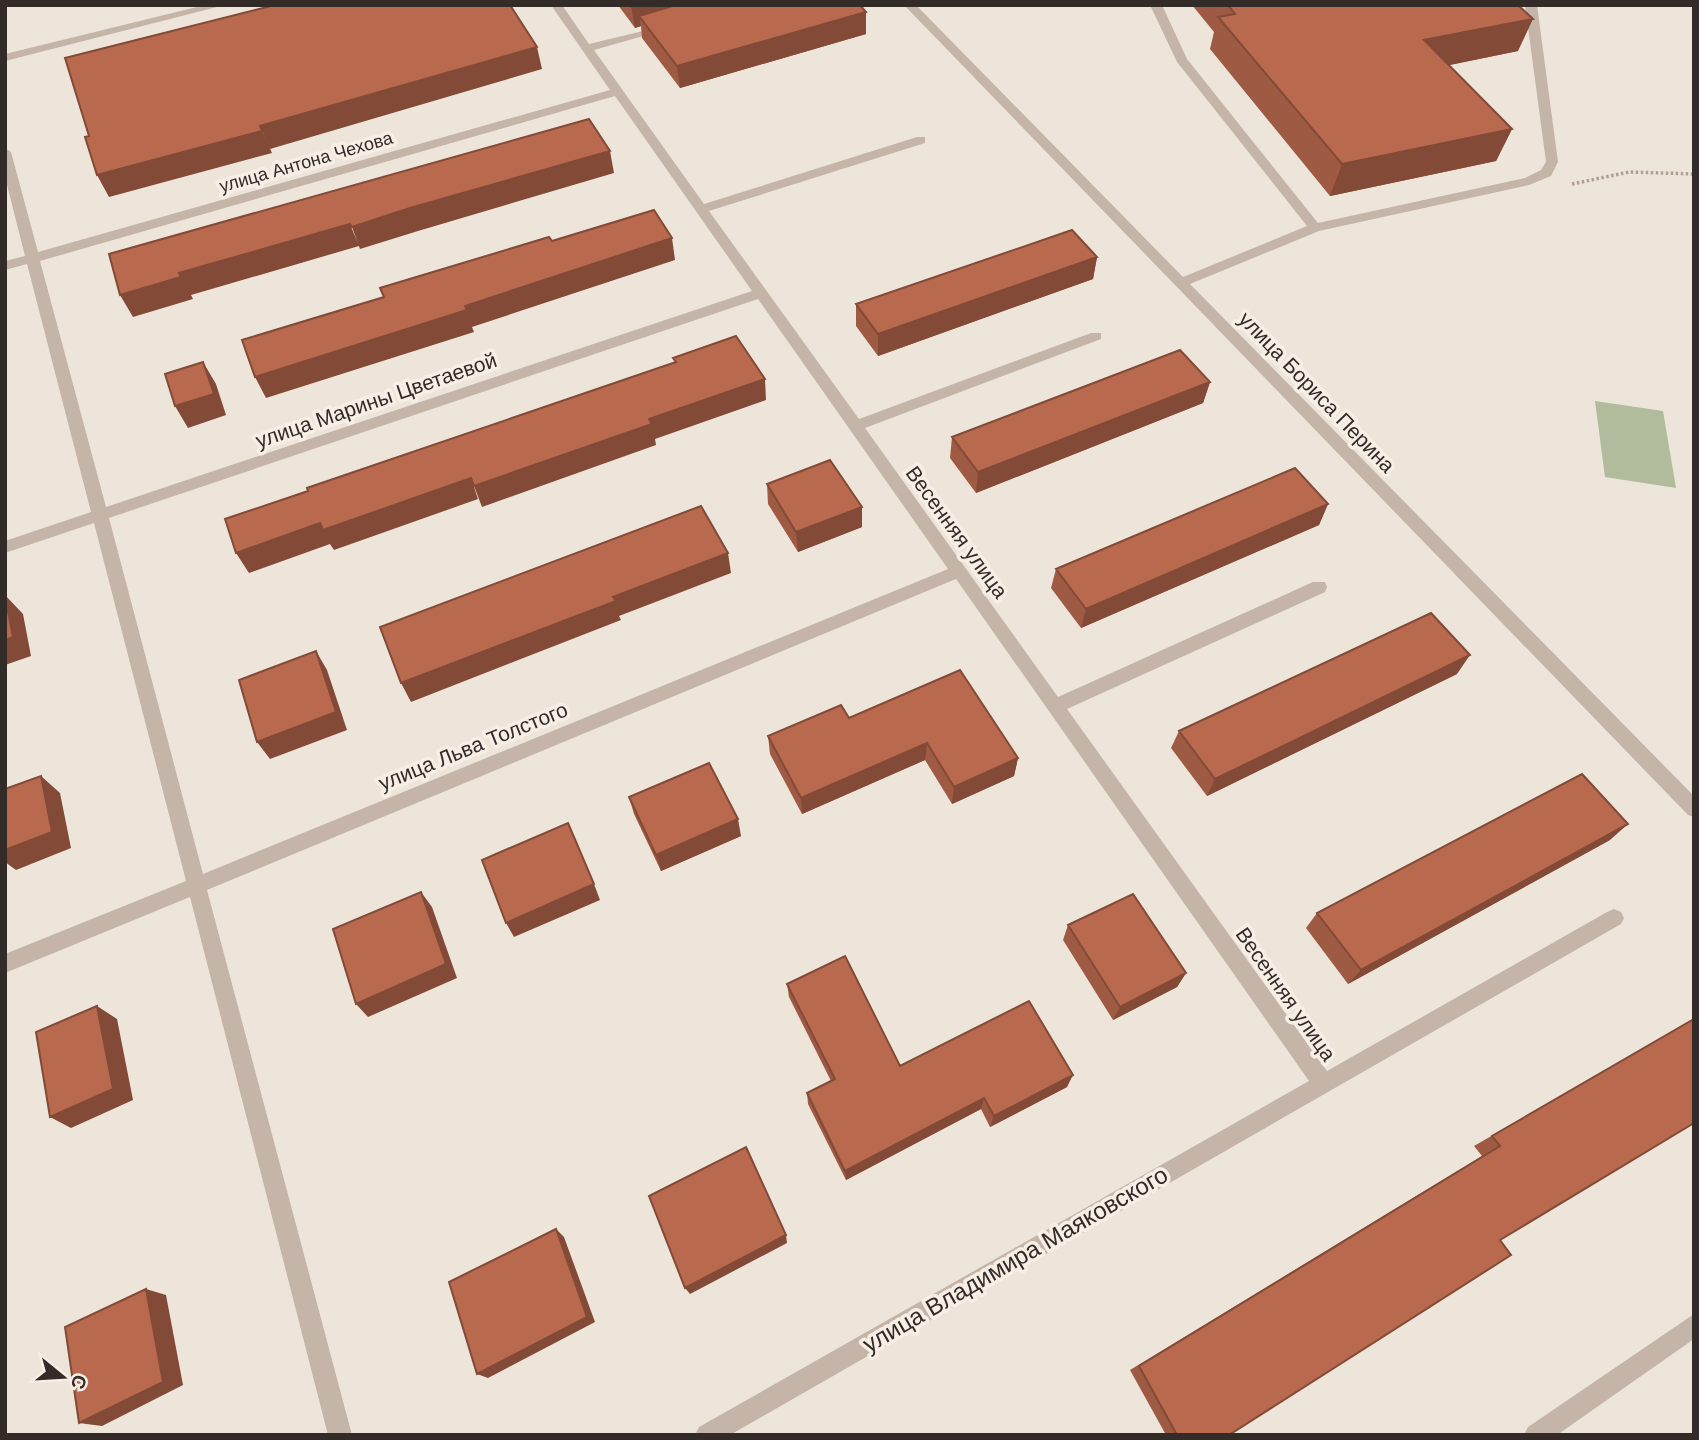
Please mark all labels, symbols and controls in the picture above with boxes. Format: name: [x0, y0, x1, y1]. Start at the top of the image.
street label: улица Антона Чехова: [217, 127, 396, 196]
street label: улица Бориса Перина: [1234, 307, 1400, 477]
street label: улица Марины Цветаевой: [252, 348, 500, 452]
street label: Весенняя улица: [901, 462, 1013, 603]
street label: улица Льва Толстого: [375, 698, 571, 794]
street label: Весенняя улица: [1231, 923, 1341, 1065]
street label: улица Владимира Маяковского: [858, 1160, 1172, 1358]
north arrow: [28, 1342, 98, 1412]
text: С: [67, 1372, 91, 1392]

